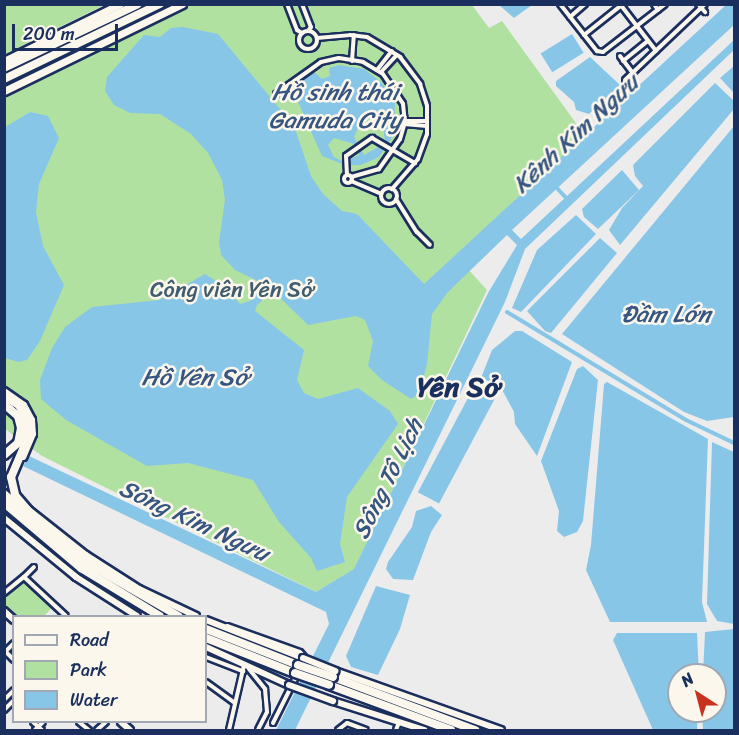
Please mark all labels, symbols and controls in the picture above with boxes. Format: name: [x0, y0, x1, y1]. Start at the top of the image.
scale bar: [15, 12, 122, 50]
text: 200 m: [23, 18, 75, 50]
water label: Kênh Kim Ngưu: [507, 69, 645, 199]
water label: Hồ sinh thái Gamuda City: [268, 79, 402, 135]
park label: Công viên Yên Sở: [150, 277, 314, 303]
water label: Đầm Lớn: [621, 301, 711, 329]
water label: Hồ Yên Sở: [142, 364, 248, 392]
district label: Yên Sở: [417, 370, 501, 404]
water label: Sông Tô Lịch: [346, 414, 430, 544]
water label: Sông Kim Ngưu: [115, 474, 273, 568]
legend: [12, 615, 207, 723]
text: Road: [70, 624, 109, 656]
text: Park: [70, 654, 107, 686]
north arrow: [667, 663, 727, 723]
text: N: [674, 665, 700, 695]
text: Water: [70, 684, 117, 716]

